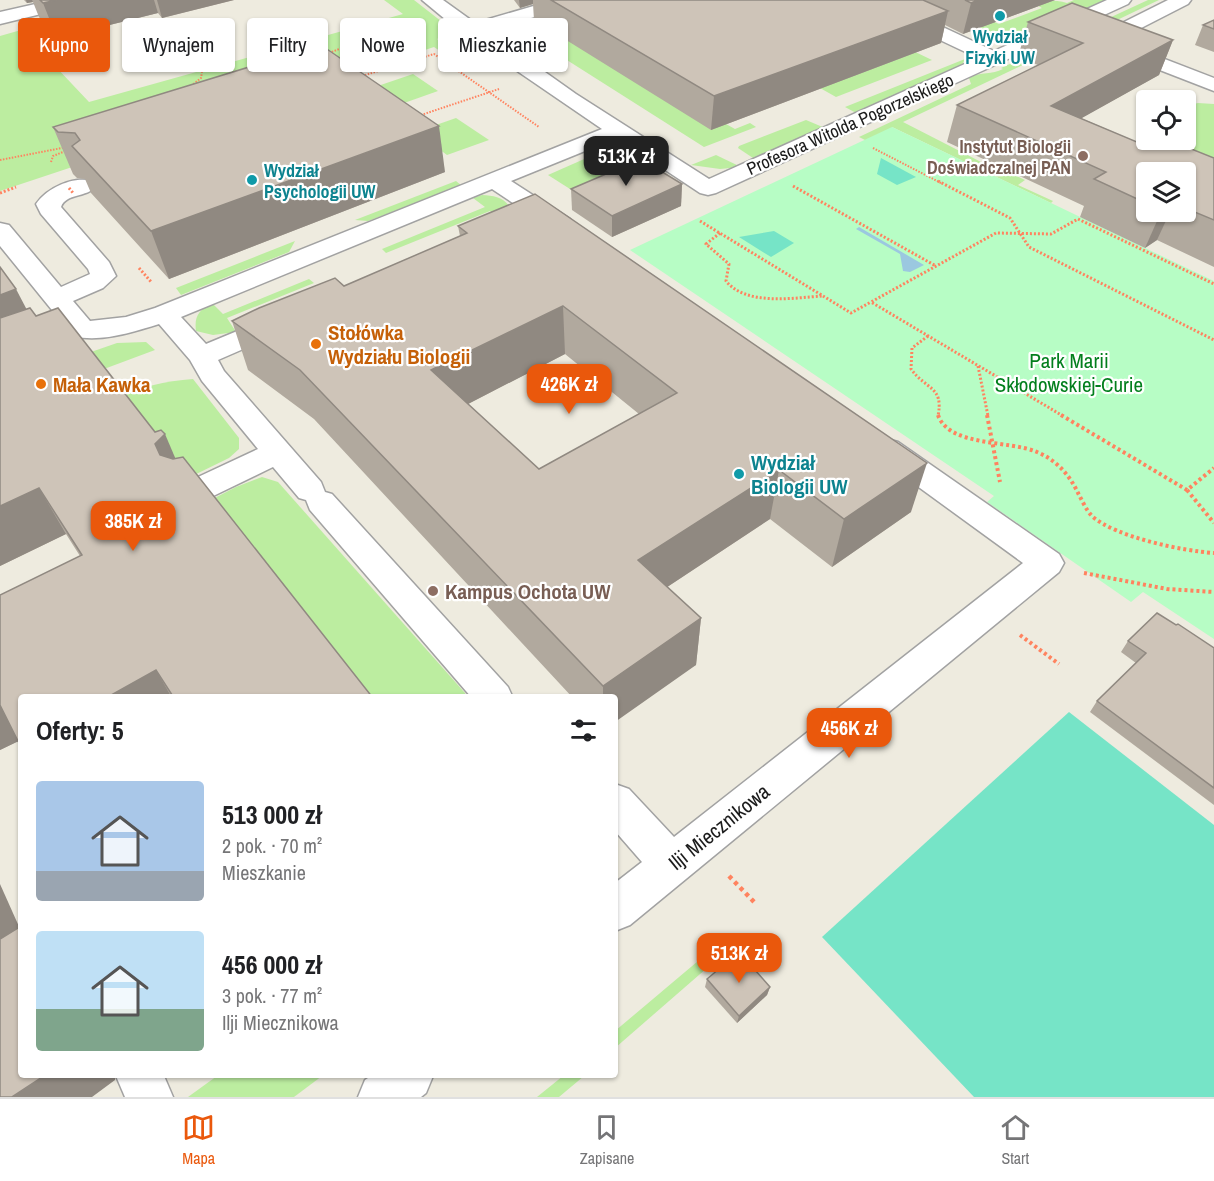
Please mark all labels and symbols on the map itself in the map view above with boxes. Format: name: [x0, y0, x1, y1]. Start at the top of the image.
marker: Wydział Fizyki UW: [993, 9, 1007, 23]
place label: Wydział Fizyki UW: [965, 24, 1035, 70]
street label: Profesora Witolda Pogorzelskiego: [743, 67, 957, 181]
place label: Instytut Biologii Doświadczalnej PAN: [927, 134, 1071, 180]
pin: 513K zł: [571, 136, 681, 187]
marker: Instytut Biologii Doświadczalnej PAN: [1076, 149, 1090, 163]
place label: Wydział Psychologii UW: [264, 158, 376, 204]
marker: Wydział Psychologii UW: [245, 173, 259, 187]
place label: Stołówka Wydziału Biologii: [328, 318, 470, 371]
marker: Stołówka Wydziału Biologii: [309, 337, 323, 351]
park label: Park Marii Skłodowskiej-Curie: [995, 346, 1143, 399]
pin: 426K zł: [514, 364, 624, 415]
place label: Mała Kawka: [53, 370, 151, 399]
marker: Mała Kawka: [34, 377, 48, 391]
place label: Wydział Biologii UW: [751, 448, 848, 501]
marker: Wydział Biologii UW: [732, 467, 746, 481]
pin: 385K zł: [78, 501, 188, 552]
place label: Kampus Ochota UW: [445, 577, 611, 606]
marker: Kampus Ochota UW: [426, 584, 440, 598]
pin: 456K zł: [794, 708, 904, 759]
street label: Ilji Miecznikowa: [662, 777, 776, 877]
pin: 513K zł: [684, 933, 794, 984]

